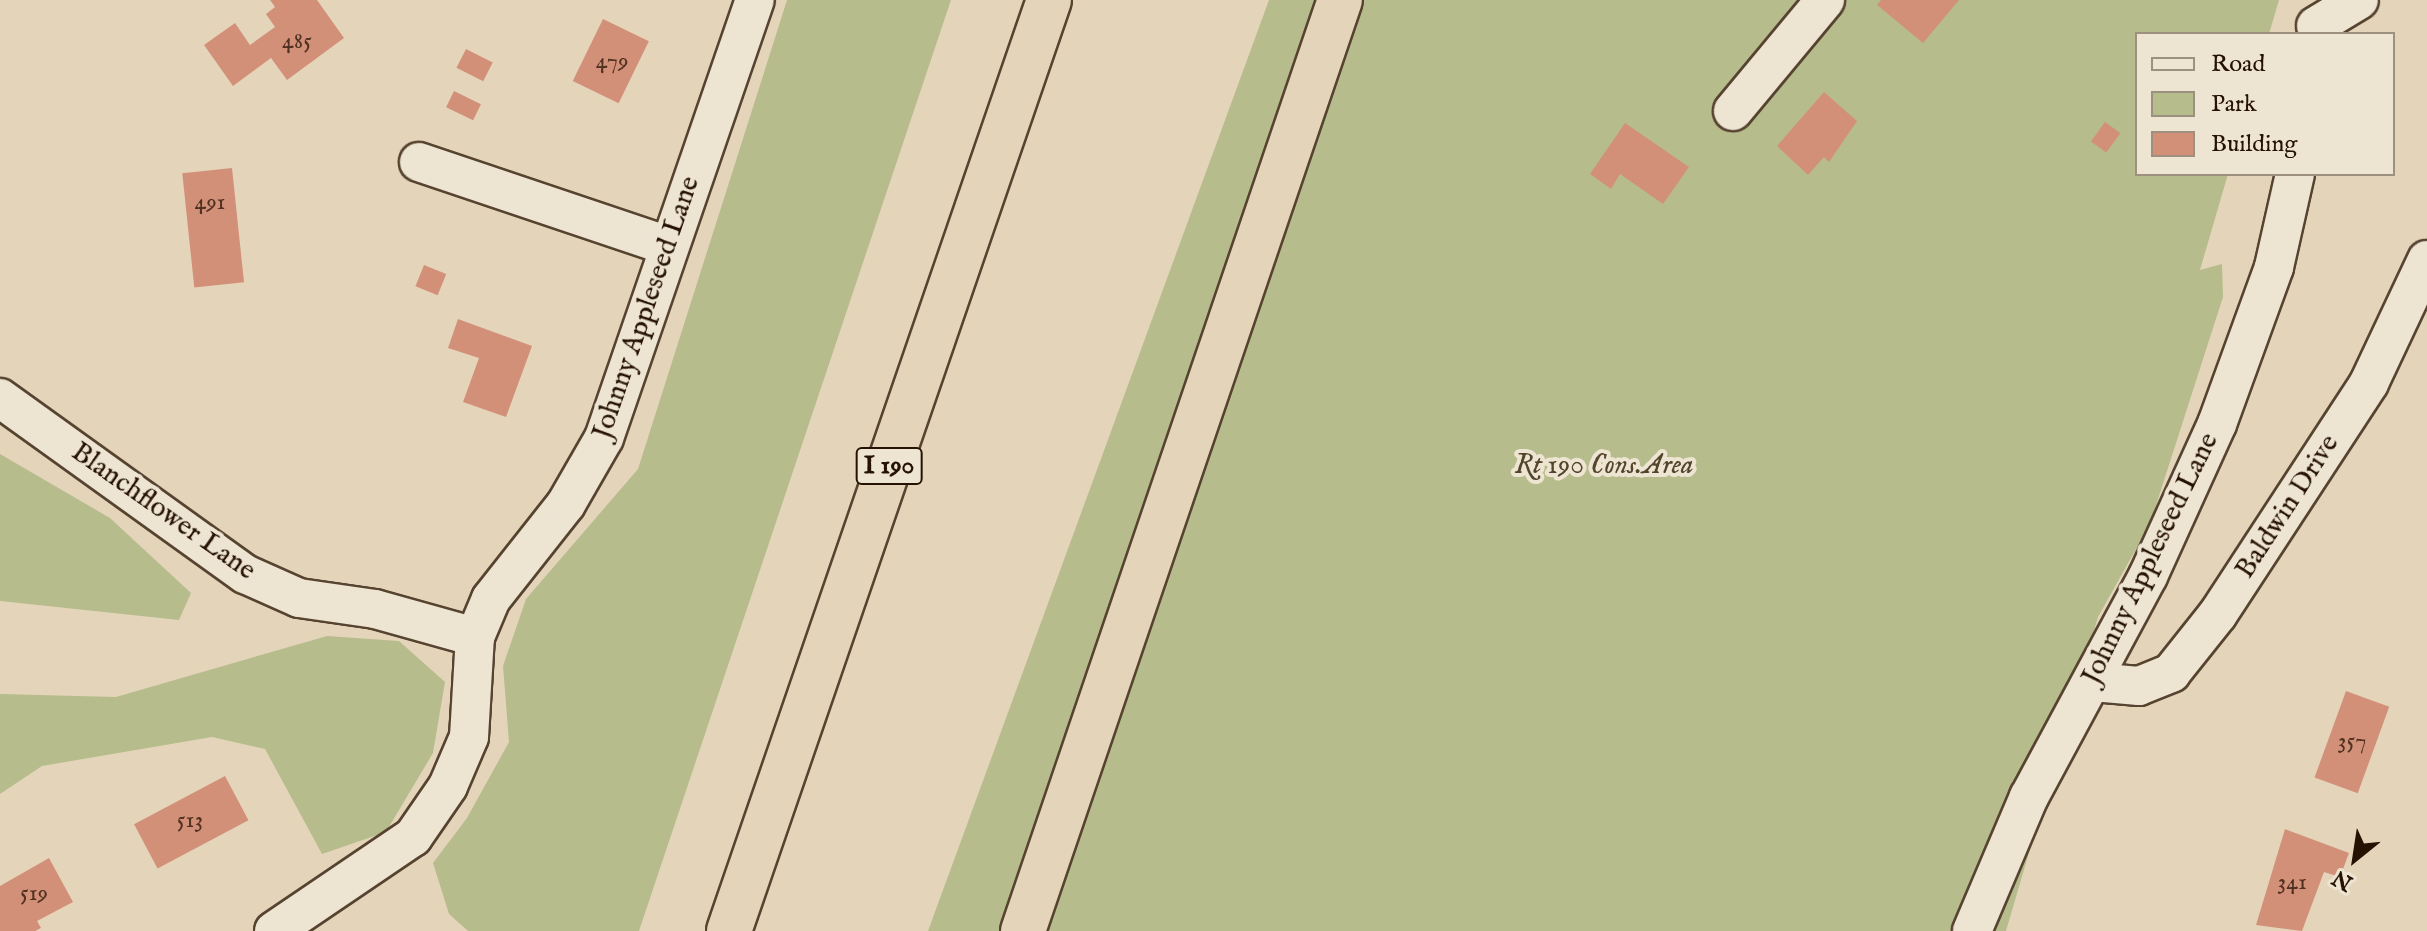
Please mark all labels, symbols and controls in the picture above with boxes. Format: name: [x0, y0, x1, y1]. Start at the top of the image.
house number: 485: [282, 28, 312, 56]
legend: [2135, 32, 2395, 176]
house number: 479: [596, 48, 628, 76]
text: Road: [2211, 49, 2265, 80]
text: Park: [2211, 89, 2257, 120]
text: Building: [2211, 129, 2297, 160]
street label: Johnny Appleseed Lane: [586, 172, 708, 444]
house number: 491: [194, 189, 226, 217]
street label: Johnny Appleseed Lane: [2075, 428, 2227, 690]
street label: Baldwin Drive: [2229, 429, 2347, 585]
street label: Blanchflower Lane: [64, 436, 262, 588]
road number: I 190: [855, 444, 923, 488]
park label: Rt 190 Cons.Area: [1515, 449, 1693, 483]
house number: 357: [2338, 728, 2366, 756]
house number: 513: [177, 807, 203, 835]
north arrow: [2315, 819, 2395, 899]
text: N: [2328, 863, 2358, 897]
house number: 341: [2277, 869, 2307, 897]
house number: 519: [20, 880, 48, 908]

